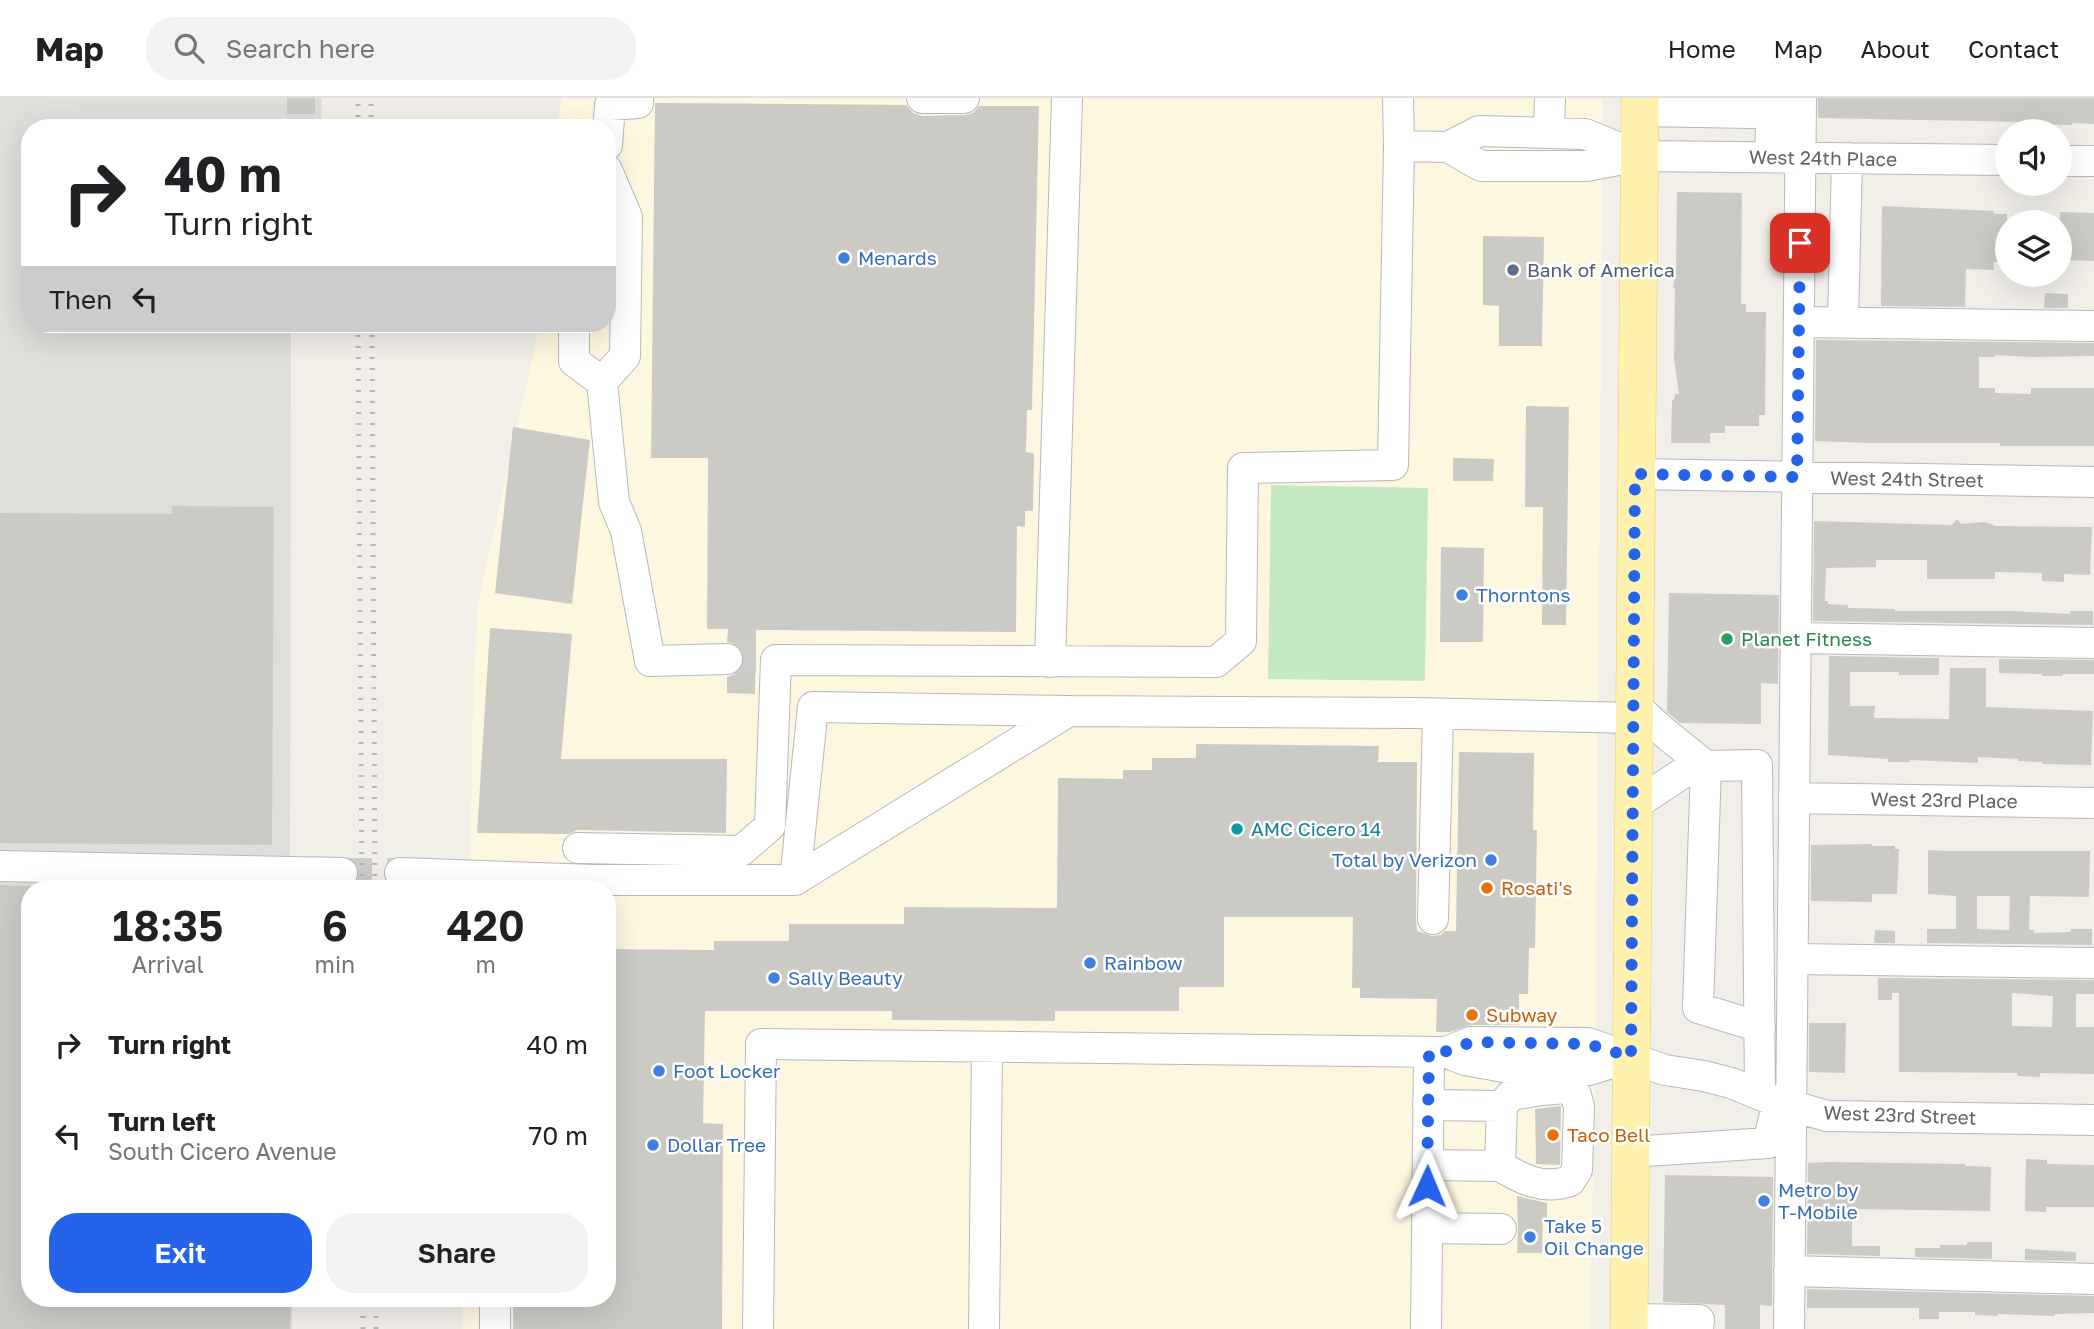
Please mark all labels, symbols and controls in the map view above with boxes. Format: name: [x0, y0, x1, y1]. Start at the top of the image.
search box: [146, 17, 636, 80]
text: Map: [35, 29, 104, 68]
icon: search: [170, 29, 208, 67]
text: Search here: [226, 33, 375, 64]
text: Home: [1668, 34, 1736, 63]
text: Map: [1774, 34, 1823, 63]
text: About: [1861, 34, 1930, 63]
text: Contact: [1968, 34, 2059, 63]
map controls: [1995, 119, 2072, 287]
button: sound: [1995, 119, 2072, 196]
text: 40 m: [164, 144, 282, 203]
street label: West 24th Place: [1749, 145, 1897, 170]
icon: right: [49, 147, 140, 238]
text: Turn right: [164, 204, 313, 242]
button: layers: [1995, 210, 2072, 287]
pin: [1770, 213, 1830, 273]
icon: arrive: [1781, 224, 1819, 262]
place label: Menards: [858, 246, 937, 269]
marker: Menards: [836, 250, 852, 266]
place label: Bank of America: [1527, 258, 1675, 281]
marker: Bank of America: [1505, 262, 1521, 278]
icon: left: [126, 280, 164, 318]
text: Then: [49, 284, 112, 315]
street label: West 24th Street: [1830, 466, 1984, 491]
place label: Thorntons: [1476, 583, 1571, 606]
marker: Thorntons: [1454, 587, 1470, 603]
place label: Planet Fitness: [1741, 627, 1872, 650]
marker: Planet Fitness: [1719, 631, 1735, 647]
street label: West 23rd Place: [1870, 787, 2018, 812]
place label: AMC Cicero 14: [1251, 817, 1381, 840]
marker: AMC Cicero 14: [1229, 821, 1245, 837]
place label: Total by Verizon: [1332, 848, 1477, 871]
marker: Total by Verizon: [1483, 852, 1499, 868]
place label: Rosati's: [1501, 876, 1573, 899]
marker: Rosati's: [1479, 880, 1495, 896]
text: 18:35: [112, 900, 223, 950]
text: 6: [322, 900, 348, 950]
text: 420: [446, 900, 525, 950]
text: Arrival: [132, 950, 204, 978]
text: min: [315, 950, 355, 978]
text: m: [475, 950, 496, 978]
place label: Rainbow: [1104, 951, 1183, 974]
marker: Rainbow: [1082, 955, 1098, 971]
place label: Sally Beauty: [788, 966, 903, 989]
marker: Sally Beauty: [766, 970, 782, 986]
place label: Subway: [1486, 1003, 1558, 1026]
marker: Subway: [1464, 1007, 1480, 1023]
icon: right: [49, 1026, 87, 1064]
text: Turn right: [108, 1029, 231, 1060]
text: 40 m: [527, 1029, 588, 1060]
place label: Foot Locker: [673, 1059, 781, 1082]
marker: Foot Locker: [651, 1063, 667, 1079]
street label: West 23rd Street: [1823, 1100, 1977, 1129]
text: Turn left: [108, 1106, 216, 1137]
icon: left: [49, 1117, 87, 1155]
text: 70 m: [529, 1120, 588, 1151]
place label: Taco Bell: [1567, 1123, 1650, 1146]
marker: Taco Bell: [1545, 1127, 1561, 1143]
place label: Dollar Tree: [667, 1133, 766, 1156]
text: South Cicero Avenue: [108, 1137, 337, 1165]
marker: Dollar Tree: [645, 1137, 661, 1153]
position arrow: [1390, 1149, 1464, 1223]
place label: Metro by T-Mobile: [1778, 1178, 1859, 1223]
marker: Metro by T-Mobile: [1756, 1193, 1772, 1209]
button: Exit: [49, 1213, 312, 1293]
button: Share: [326, 1213, 588, 1293]
place label: Take 5 Oil Change: [1544, 1214, 1644, 1259]
marker: Take 5 Oil Change: [1522, 1229, 1538, 1245]

